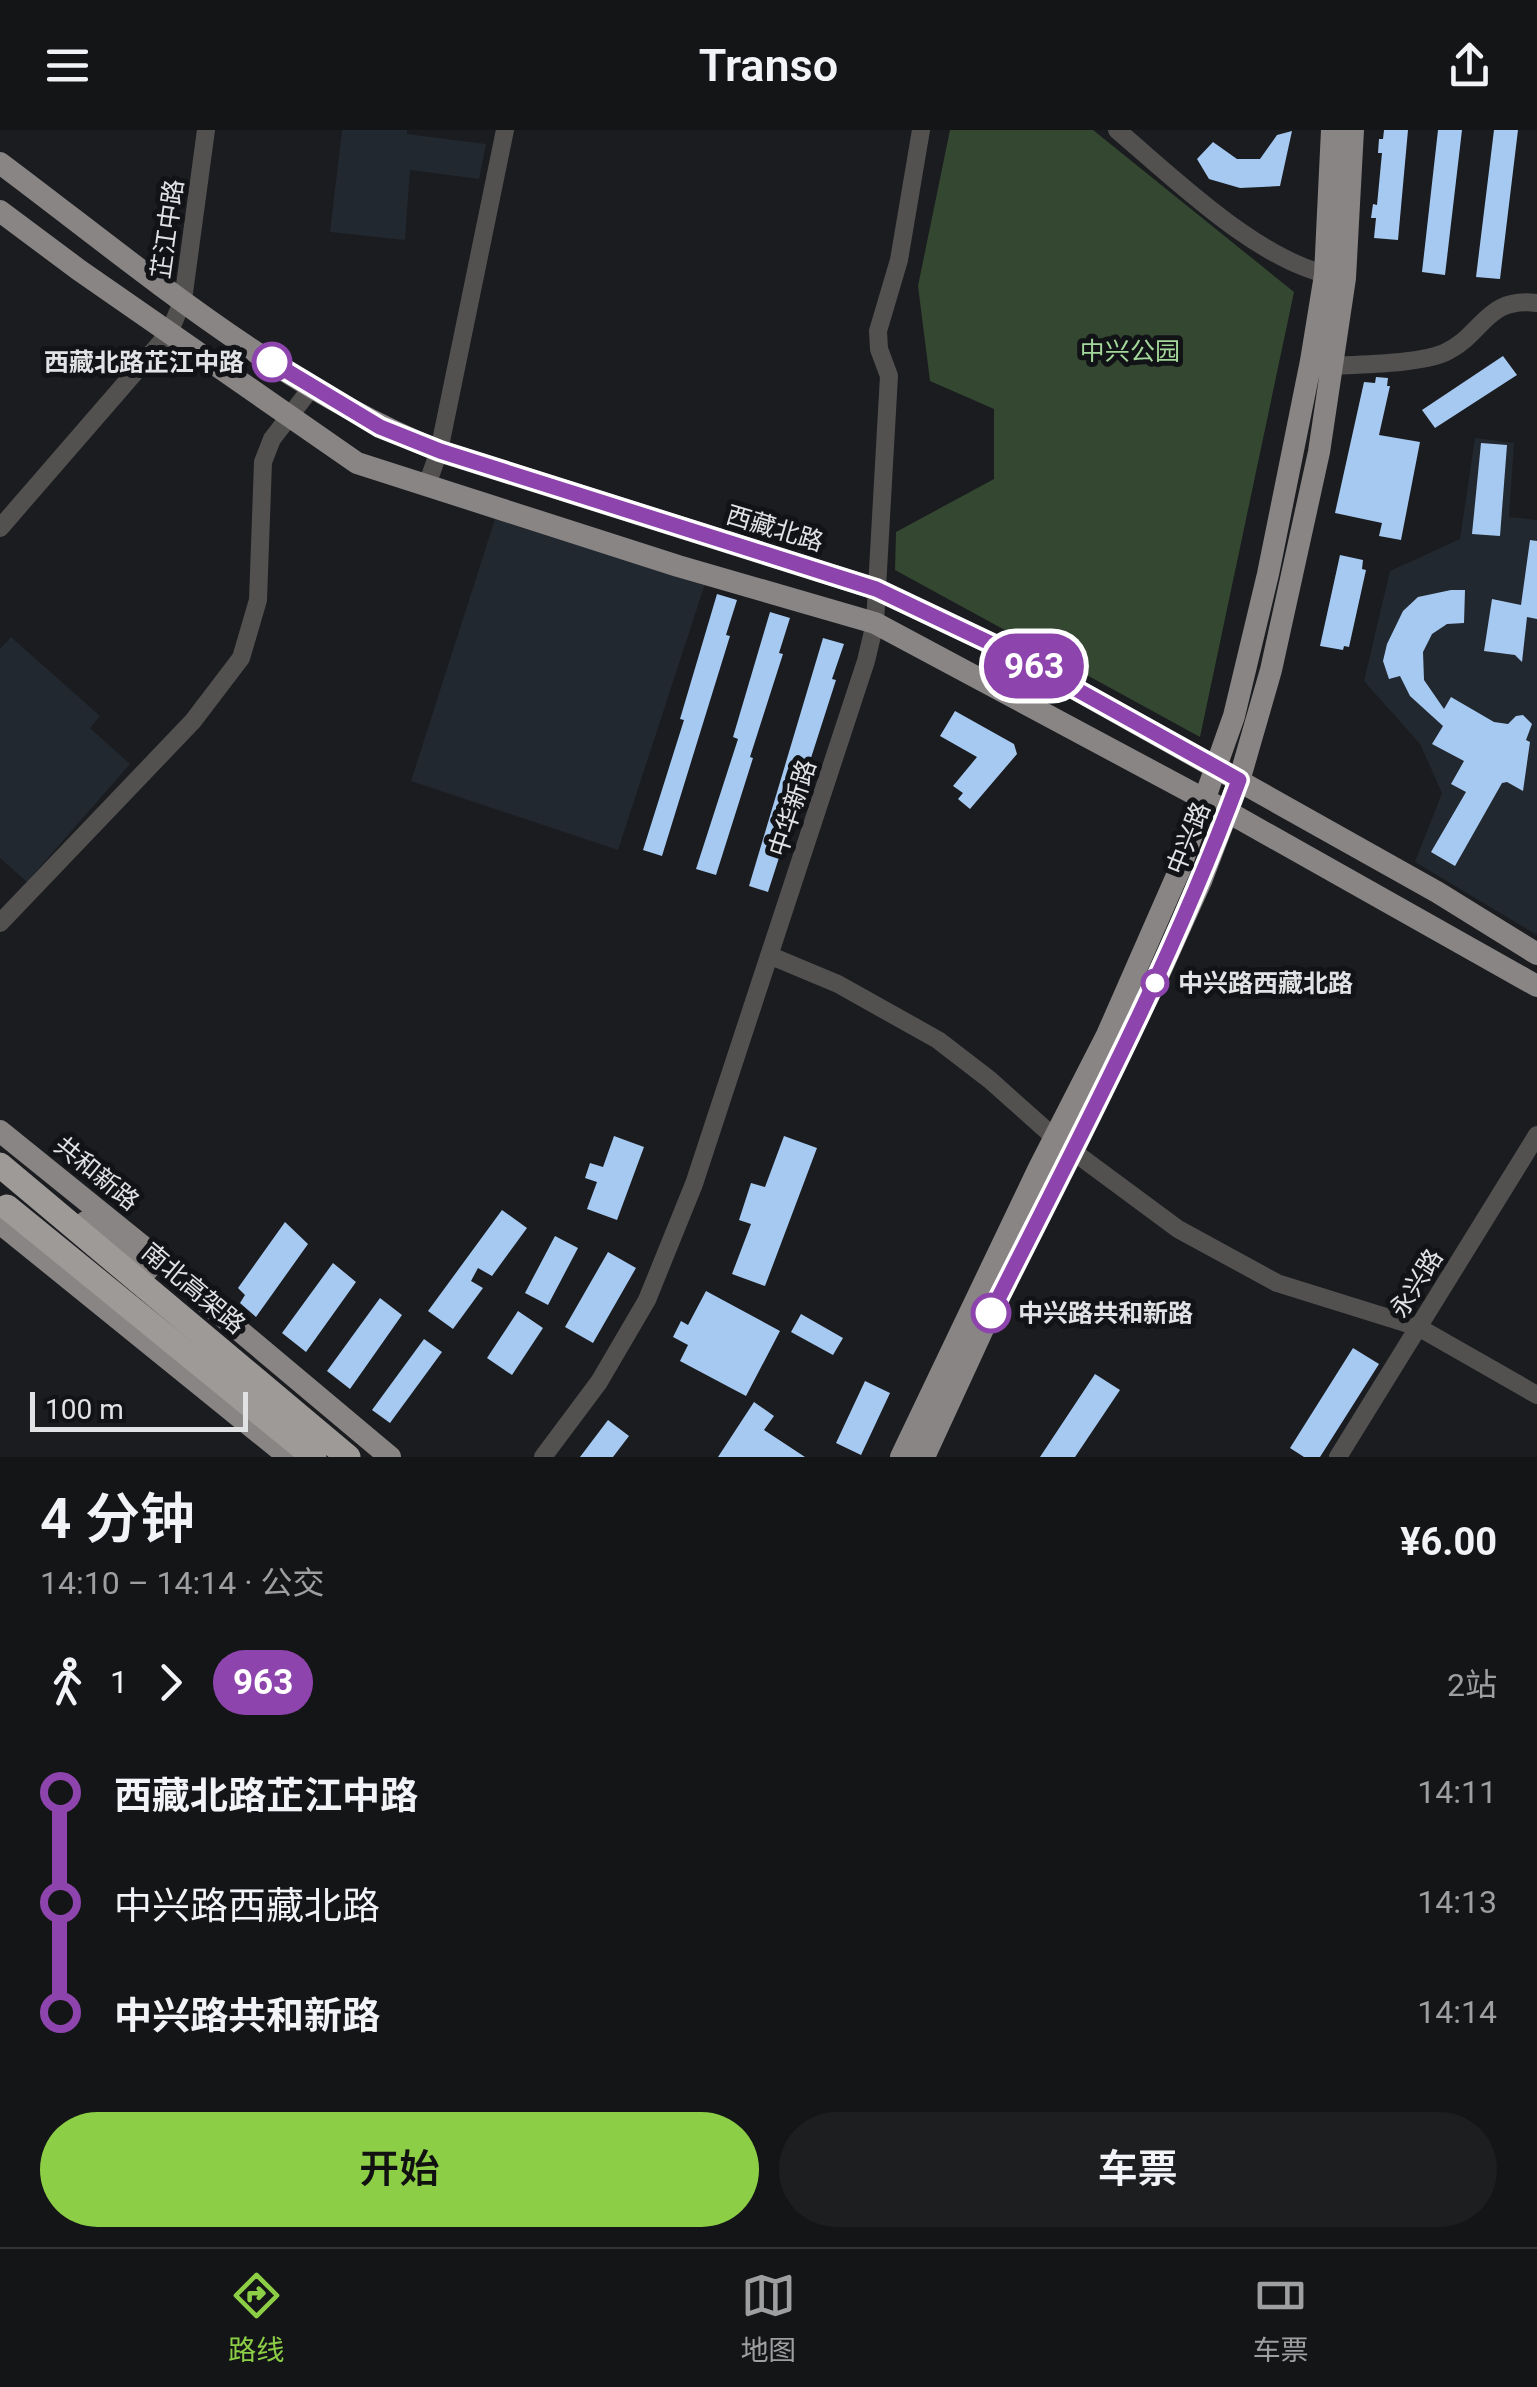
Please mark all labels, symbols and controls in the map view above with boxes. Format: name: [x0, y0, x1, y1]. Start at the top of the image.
icon: menu: [40, 38, 95, 93]
icon: share: [1442, 38, 1497, 93]
text: Transo: [699, 39, 838, 92]
street label: 芷江中路: [146, 178, 189, 281]
park label: 中兴公园: [1080, 337, 1180, 366]
marker: 西藏北路芷江中路: [253, 343, 291, 381]
place label: 西藏北路芷江中路: [44, 348, 244, 377]
street label: 西藏北路: [723, 500, 827, 557]
line badge: 963: [976, 634, 1092, 698]
text: 963: [1004, 646, 1064, 687]
street label: 中华新路: [763, 756, 822, 860]
street label: 中兴路: [1161, 798, 1216, 878]
place label: 中兴路西藏北路: [1178, 969, 1353, 998]
marker: 中兴路西藏北路: [1142, 970, 1168, 996]
street label: 共和新路: [49, 1131, 145, 1216]
street label: 南北高架路: [136, 1237, 251, 1340]
street label: 永兴路: [1384, 1244, 1449, 1323]
marker: 中兴路共和新路: [972, 1294, 1010, 1332]
place label: 中兴路共和新路: [1018, 1299, 1193, 1328]
scale bar: [30, 1387, 248, 1432]
text: 100 m: [45, 1393, 124, 1426]
text: 4 分钟: [40, 1487, 195, 1551]
text: ¥6.00: [1400, 1520, 1497, 1564]
text: 14:10 – 14:14 · 公交: [40, 1564, 325, 1602]
icon: walk: [40, 1655, 95, 1710]
icon: forward: [143, 1655, 198, 1710]
text: 963: [233, 1662, 293, 1703]
text: 1: [110, 1663, 128, 1701]
text: 2站: [1447, 1666, 1497, 1704]
text: 14:11: [1417, 1773, 1497, 1811]
text: 西藏北路芷江中路: [114, 1774, 418, 1818]
text: 14:13: [1417, 1883, 1497, 1921]
text: 中兴路西藏北路: [114, 1884, 380, 1928]
text: 14:14: [1417, 1993, 1497, 2031]
text: 中兴路共和新路: [114, 1994, 380, 2038]
button: 开始: [40, 2112, 759, 2227]
button: 车票: [779, 2112, 1497, 2227]
tab: 路线: [228, 2268, 284, 2368]
tab: 地图: [740, 2268, 797, 2368]
tab: 车票: [1253, 2268, 1309, 2368]

